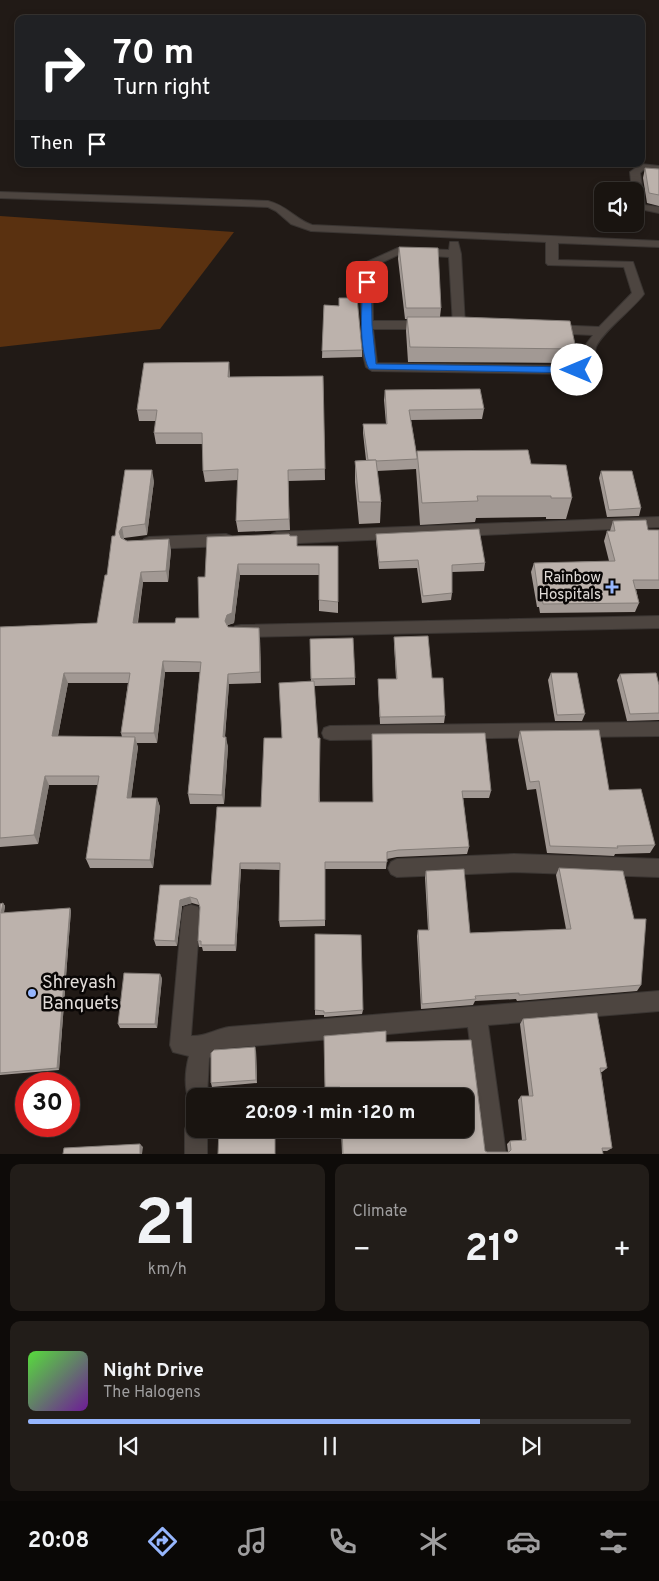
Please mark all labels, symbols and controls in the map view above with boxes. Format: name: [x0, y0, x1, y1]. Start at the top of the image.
text: 70 m: [113, 32, 194, 76]
icon: right: [30, 35, 95, 100]
text: Turn right: [113, 75, 210, 102]
icon: arrive: [83, 130, 111, 158]
text: Then: [30, 132, 73, 156]
map controls: [594, 182, 644, 232]
button: sound: [594, 182, 644, 232]
pin: [346, 261, 388, 303]
icon: arrive: [353, 268, 381, 296]
position arrow: [550, 343, 602, 395]
place label: Rainbow Hospitals: [539, 569, 601, 605]
marker: Rainbow Hospitals: [605, 580, 619, 594]
place label: Shreyash Banquets: [42, 972, 119, 1016]
marker: Shreyash Banquets: [26, 987, 38, 999]
speed limit sign: 30: [15, 1072, 80, 1137]
text: 20:09 · 1 min · 120 m: [245, 1101, 415, 1125]
text: 21: [134, 1186, 200, 1268]
text: Climate: [353, 1202, 407, 1222]
text: 21°: [465, 1226, 519, 1275]
text: −: [353, 1233, 371, 1269]
text: +: [613, 1233, 631, 1269]
text: km/h: [148, 1260, 187, 1280]
text: Night Drive: [103, 1359, 204, 1383]
text: The Halogens: [103, 1383, 201, 1403]
icon: previous: [115, 1432, 143, 1460]
icon: pause: [316, 1432, 344, 1460]
icon: next: [517, 1432, 545, 1460]
icon: directions: [145, 1524, 180, 1559]
icon: music: [235, 1524, 270, 1559]
icon: phone: [325, 1524, 360, 1559]
icon: climate: [416, 1524, 451, 1559]
icon: car: [506, 1524, 541, 1559]
icon: filters: [596, 1524, 631, 1559]
text: 20:08: [28, 1528, 89, 1555]

